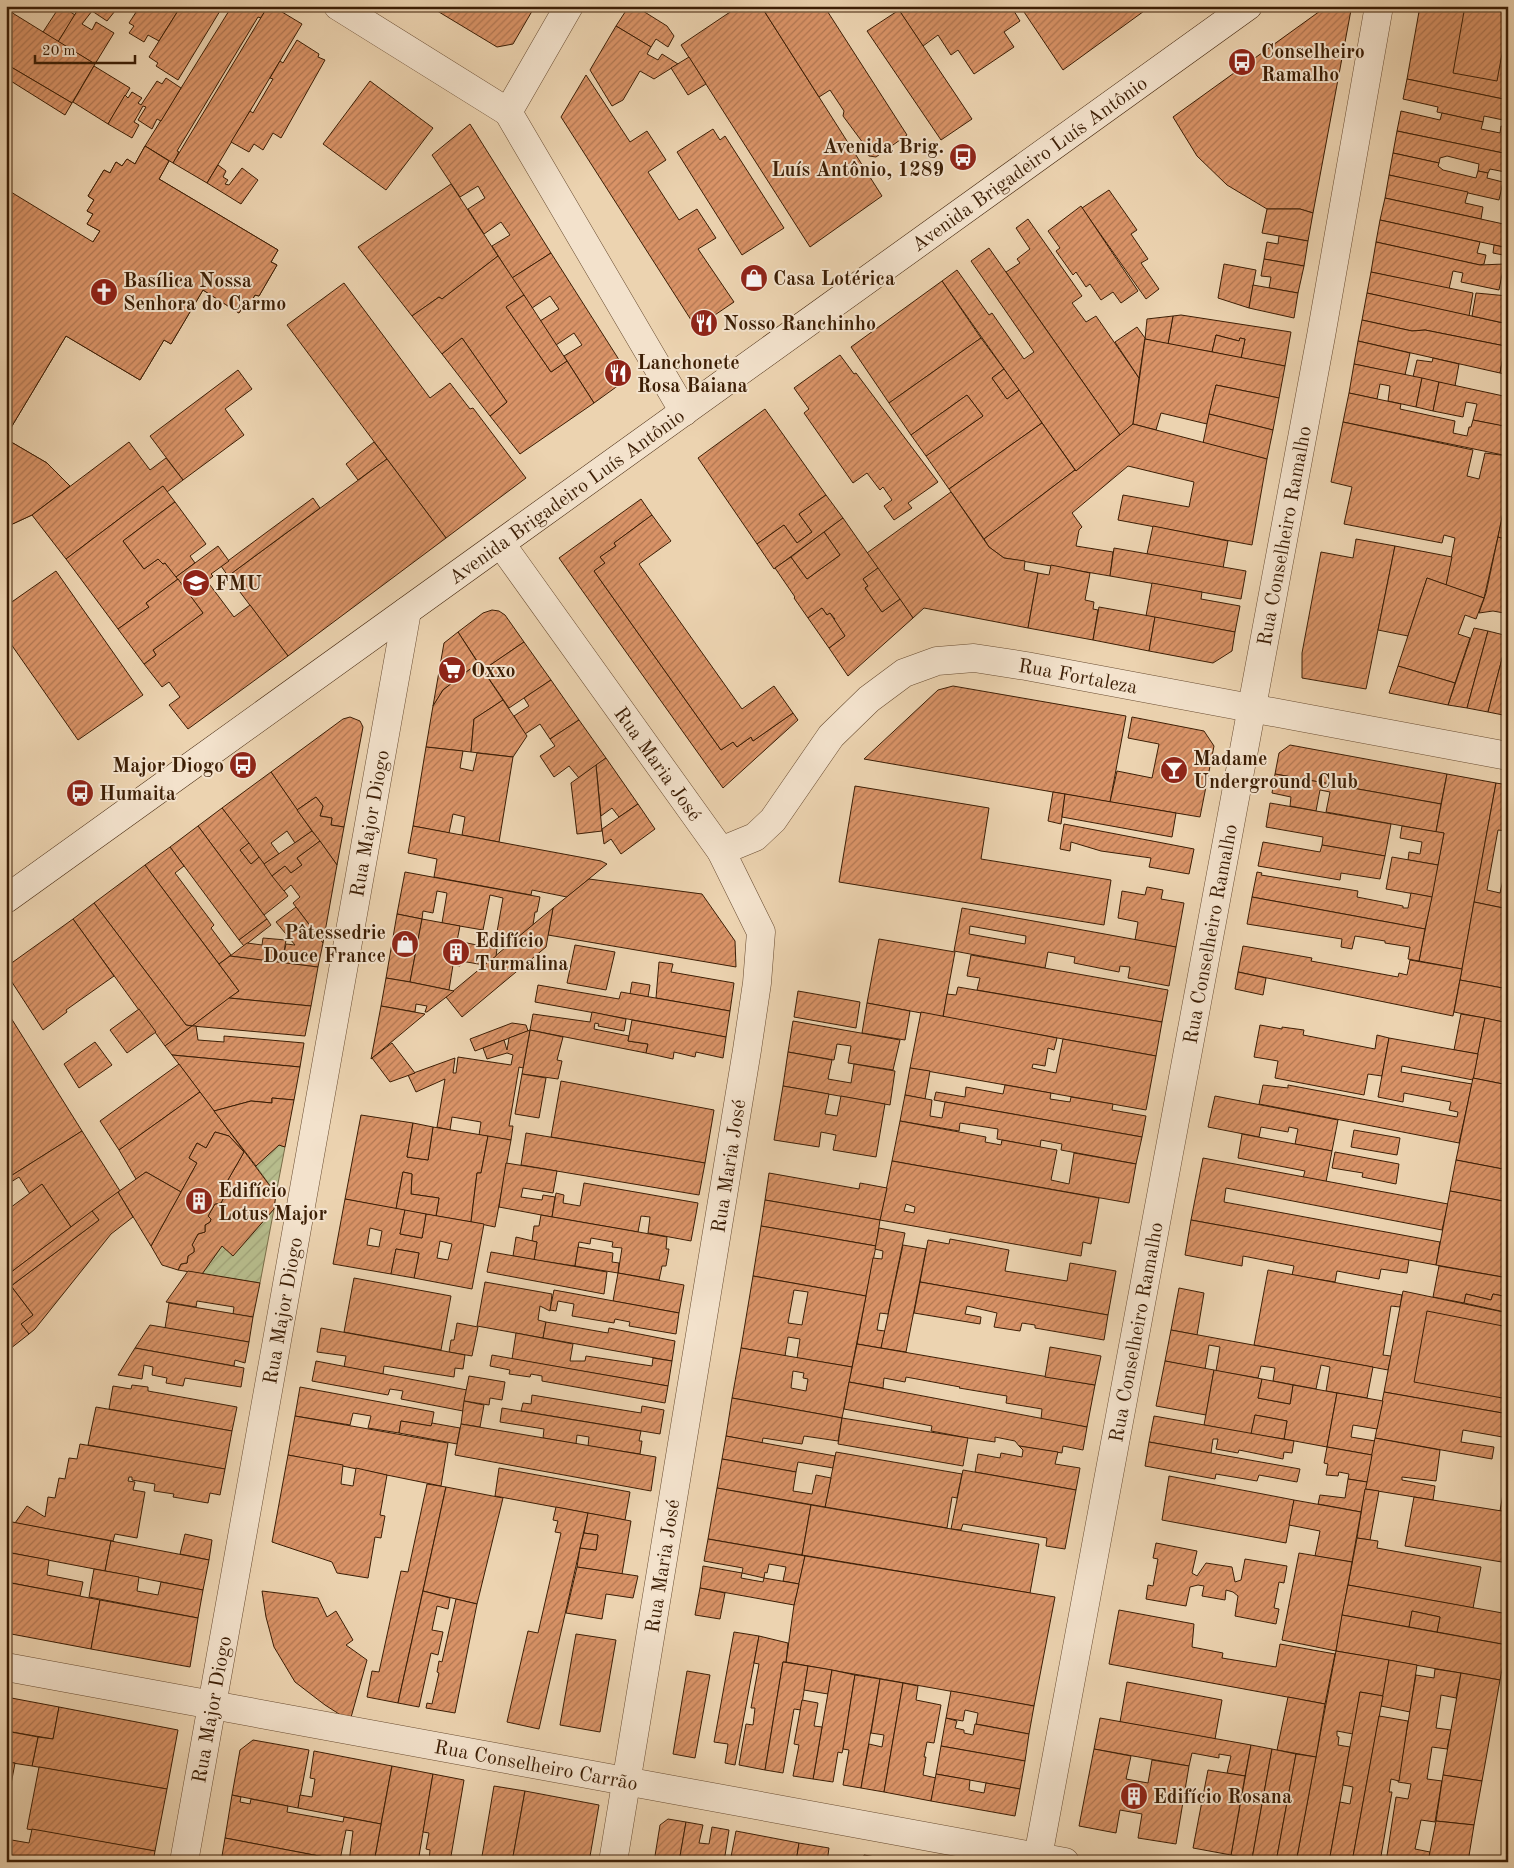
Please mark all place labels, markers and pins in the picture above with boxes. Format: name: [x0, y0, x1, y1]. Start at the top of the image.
place label: Conselheiro Ramalho: [1261, 43, 1365, 86]
bus stop icon: Conselheiro Ramalho: [1227, 47, 1257, 77]
place label: Avenida Brig. Luís Antônio, 1289: [771, 138, 944, 181]
bus stop icon: Avenida Brig. Luís Antônio, 1289: [948, 142, 978, 172]
shop icon: Casa Lotérica: [739, 263, 769, 293]
place label: Casa Lotérica: [773, 270, 895, 290]
place label: Basílica Nossa Senhora do Carmo: [123, 272, 286, 315]
church icon: Basílica Nossa Senhora do Carmo: [89, 277, 119, 307]
restaurant icon: Nosso Ranchinho: [689, 308, 719, 338]
place label: Nosso Ranchinho: [723, 315, 876, 335]
place label: Lanchonete Rosa Baiana: [637, 354, 748, 397]
restaurant icon: Lanchonete Rosa Baiana: [603, 358, 633, 388]
school or university icon: FMU: [181, 568, 211, 598]
place label: FMU: [215, 575, 262, 595]
supermarket icon: Oxxo: [437, 655, 467, 685]
place label: Oxxo: [471, 662, 515, 682]
bus stop icon: Major Diogo: [228, 750, 258, 780]
place label: Madame Underground Club: [1193, 750, 1358, 793]
bar icon: Madame Underground Club: [1159, 755, 1189, 785]
place label: Major Diogo: [112, 757, 224, 777]
bus stop icon: Humaita: [65, 778, 95, 808]
place label: Humaita: [99, 785, 176, 805]
place label: Pâtessedrie Douce France: [263, 924, 386, 967]
shop icon: Pâtessedrie Douce France: [390, 929, 420, 959]
place label: Edifício Turmalina: [475, 932, 569, 975]
building icon: Edifício Turmalina: [441, 937, 471, 967]
place label: Edifício Lotus Major: [218, 1182, 327, 1225]
building icon: Edifício Lotus Major: [184, 1186, 214, 1216]
building icon: Edifício Rosana: [1119, 1781, 1149, 1811]
place label: Edifício Rosana: [1153, 1788, 1292, 1808]

